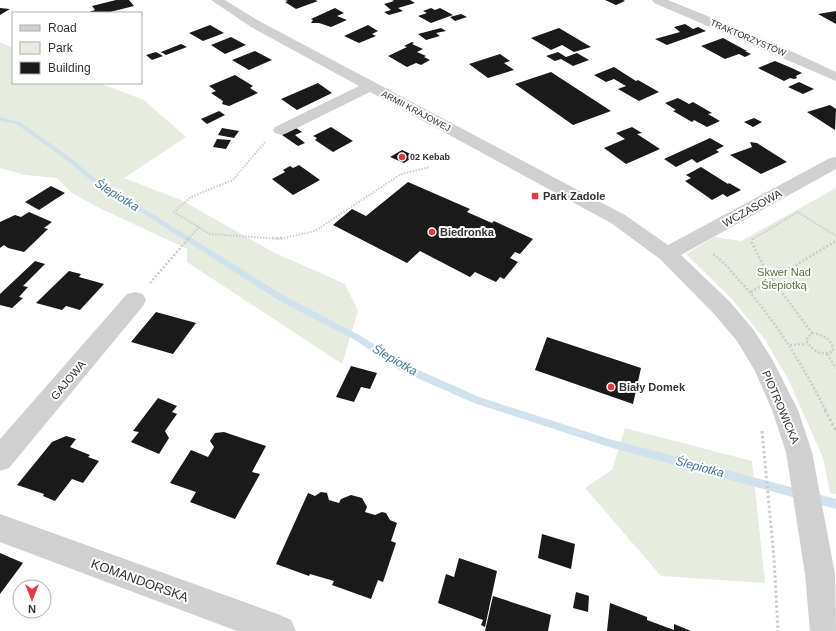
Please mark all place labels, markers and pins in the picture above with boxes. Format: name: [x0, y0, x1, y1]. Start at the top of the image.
marker: 02 Kebab: [397, 152, 407, 162]
place label: 02 Kebab: [410, 152, 451, 162]
place label: Park Zadole: [543, 190, 605, 202]
marker: Park Zadole: [530, 191, 540, 201]
place label: Biedronka: [440, 226, 495, 238]
marker: Biedronka: [427, 227, 437, 237]
place label: Biały Domek: [619, 381, 686, 393]
marker: Biały Domek: [606, 382, 616, 392]

